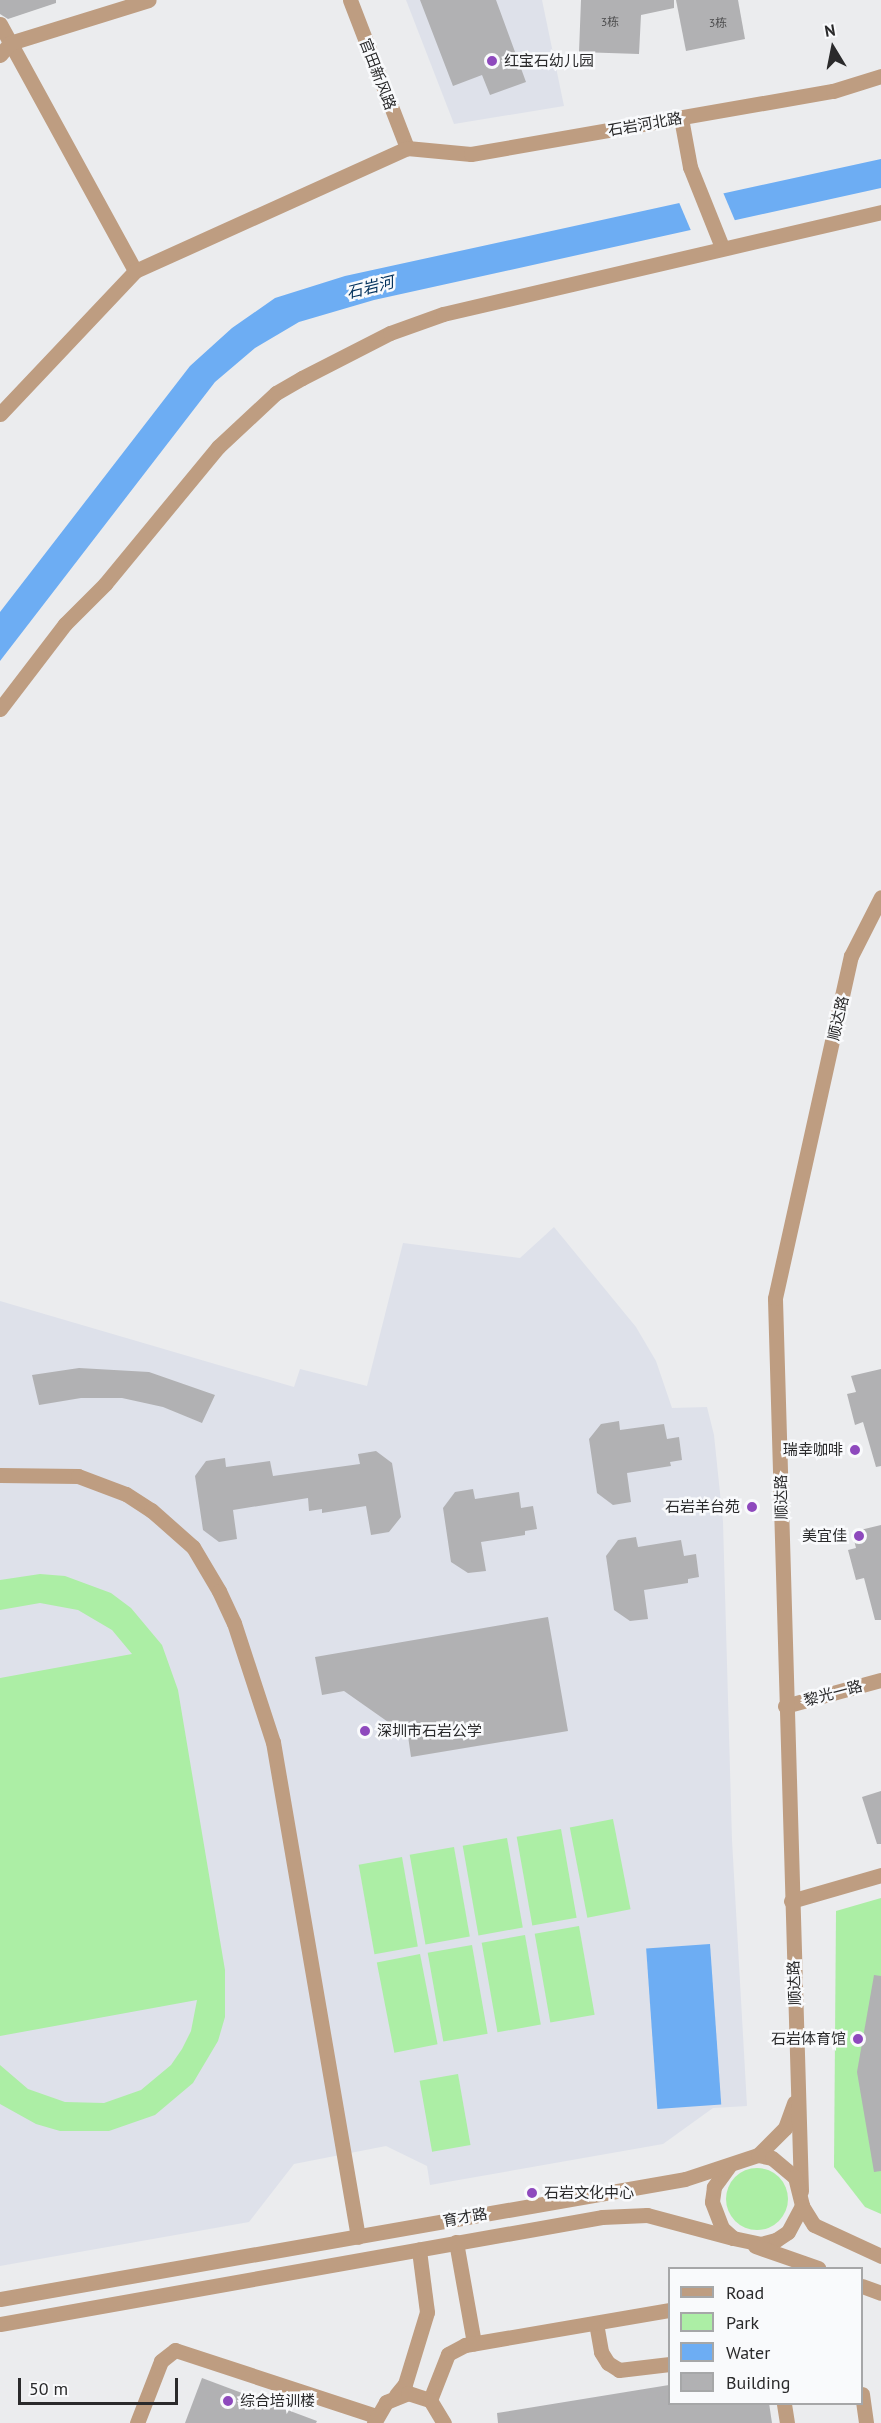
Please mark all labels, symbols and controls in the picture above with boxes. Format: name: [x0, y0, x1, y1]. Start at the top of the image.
house number: 3栋: [601, 15, 619, 29]
house number: 3栋: [709, 16, 727, 30]
north arrow: [803, 18, 863, 78]
text: N: [823, 20, 837, 41]
street label: 官田新风路: [356, 36, 400, 112]
place label: 红宝石幼儿园: [504, 52, 594, 70]
marker: 红宝石幼儿园: [485, 54, 499, 68]
street label: 石岩河北路: [607, 109, 683, 139]
water label: 石岩河: [344, 272, 396, 302]
street label: 顺达路: [824, 994, 852, 1042]
place label: 瑞幸咖啡: [783, 1441, 843, 1459]
marker: 瑞幸咖啡: [848, 1443, 862, 1457]
street label: 顺达路: [772, 1474, 790, 1520]
place label: 石岩羊台苑: [665, 1498, 740, 1516]
marker: 石岩羊台苑: [745, 1500, 759, 1514]
place label: 美宜佳: [802, 1527, 847, 1545]
marker: 美宜佳: [852, 1529, 866, 1543]
street label: 黎光一路: [802, 1677, 864, 1709]
place label: 深圳市石岩公学: [377, 1722, 482, 1740]
marker: 深圳市石岩公学: [358, 1724, 372, 1738]
street label: 顺达路: [784, 1960, 804, 2006]
place label: 石岩体育馆: [771, 2030, 846, 2048]
marker: 石岩体育馆: [851, 2032, 865, 2046]
place label: 石岩文化中心: [544, 2184, 634, 2202]
marker: 石岩文化中心: [525, 2186, 539, 2200]
street label: 育才路: [441, 2204, 489, 2230]
legend: [668, 2267, 863, 2405]
text: Road: [726, 2281, 764, 2304]
text: Park: [726, 2311, 759, 2334]
text: Water: [726, 2341, 770, 2364]
scale bar: [21, 2366, 182, 2404]
text: Building: [726, 2371, 790, 2394]
text: 50 m: [29, 2377, 68, 2400]
place label: 综合培训楼: [240, 2392, 315, 2410]
marker: 综合培训楼: [221, 2394, 235, 2408]

